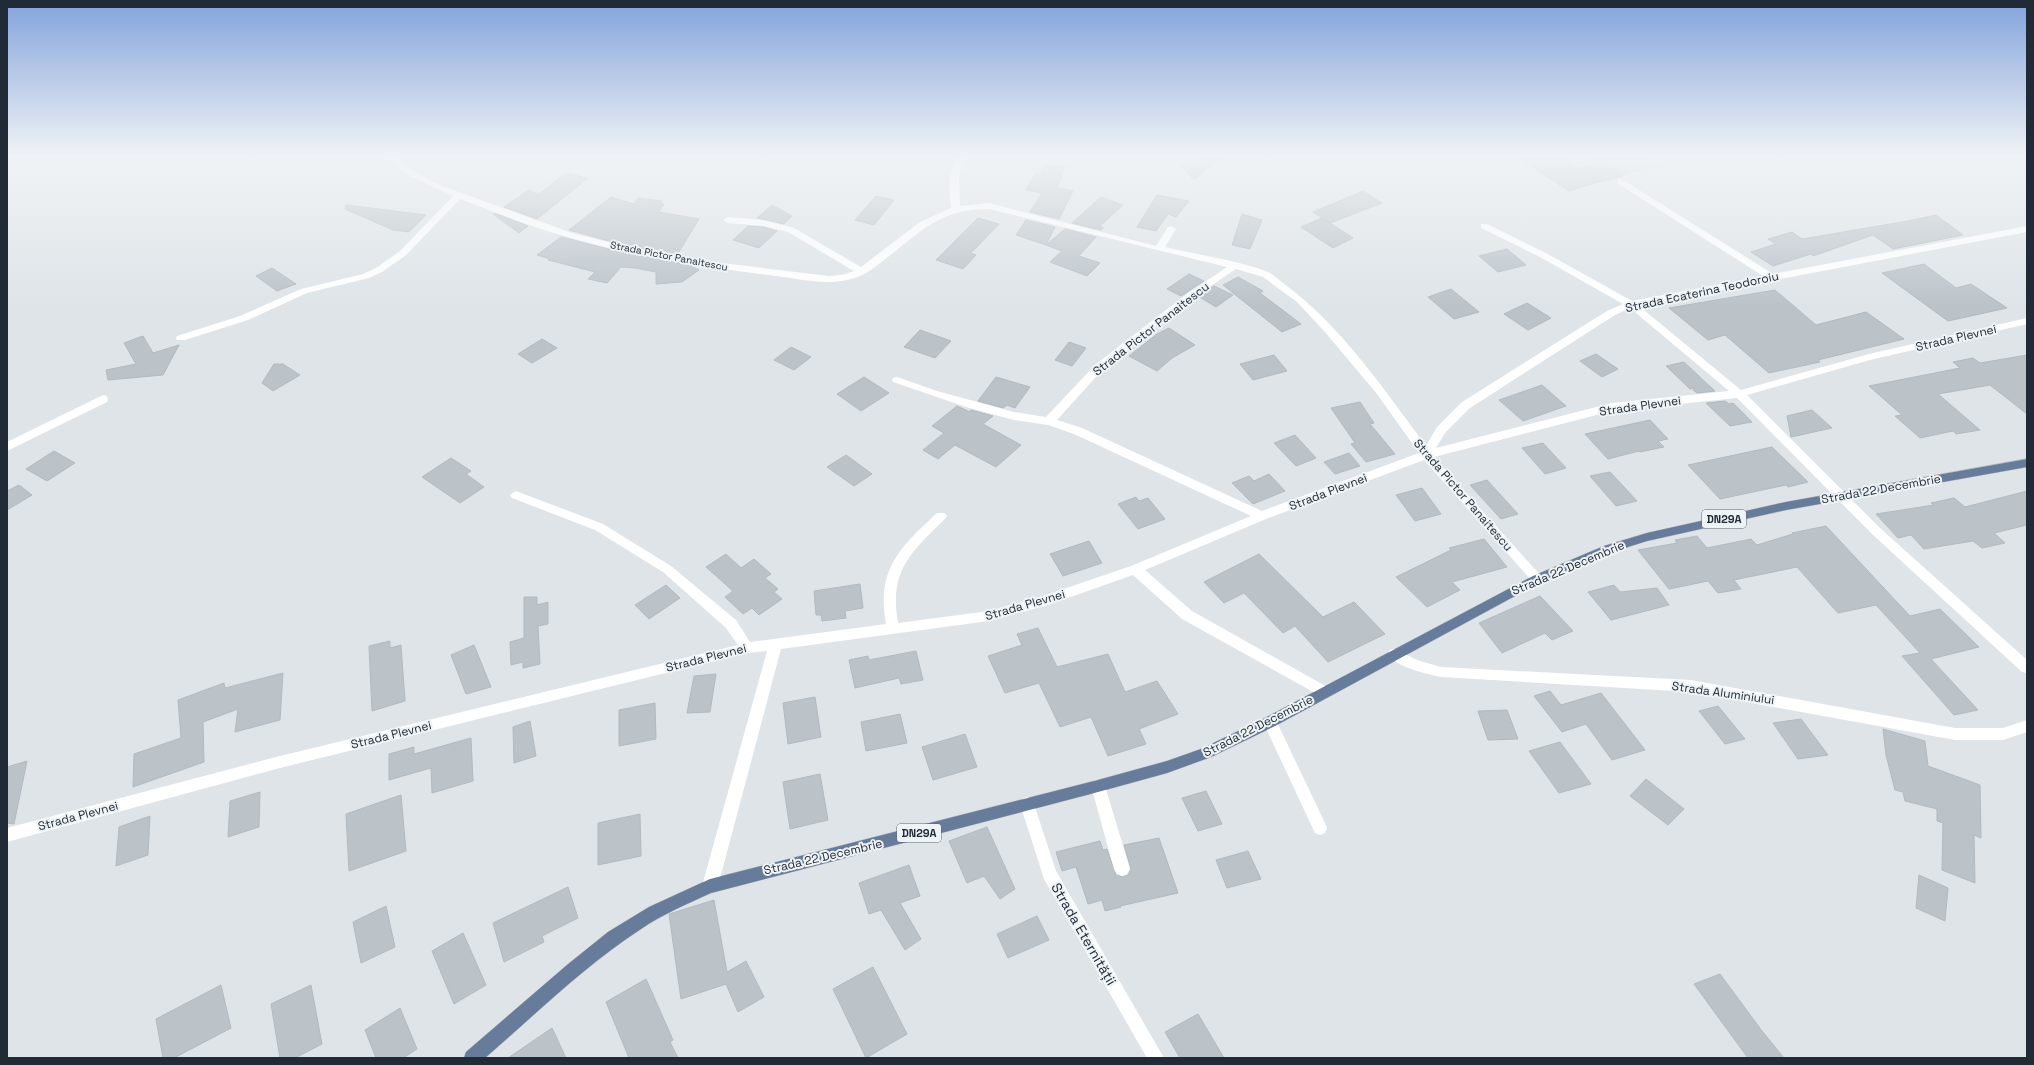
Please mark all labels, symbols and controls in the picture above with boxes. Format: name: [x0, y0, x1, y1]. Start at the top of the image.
street label: Strada Pictor Panaitescu: [609, 238, 729, 274]
street label: Strada Ecaterina Teodoroiu: [1624, 268, 1780, 316]
street label: Strada Pictor Panaitescu: [1090, 279, 1212, 379]
street label: Strada Plevnei: [1914, 321, 1998, 355]
street label: Strada Plevnei: [1598, 392, 1682, 420]
street label: Strada Pictor Panaitescu: [1410, 436, 1516, 554]
street label: Strada Plevnei: [1287, 470, 1369, 514]
street label: Strada 22 Decembrie: [1820, 471, 1942, 507]
road number: DN29A: [1702, 510, 1746, 528]
street label: Strada 22 Decembrie: [1509, 537, 1627, 599]
street label: Strada Plevnei: [983, 586, 1067, 624]
street label: Strada Plevnei: [664, 640, 748, 676]
street label: Strada Aluminiului: [1671, 678, 1775, 708]
street label: Strada 22 Decembrie: [1200, 691, 1316, 761]
street label: Strada Plevnei: [349, 717, 433, 753]
street label: Strada Plevnei: [36, 798, 120, 834]
road number: DN29A: [897, 824, 941, 842]
street label: Strada 22 Decembrie: [762, 836, 884, 878]
street label: Strada Eternității: [1047, 879, 1121, 989]

